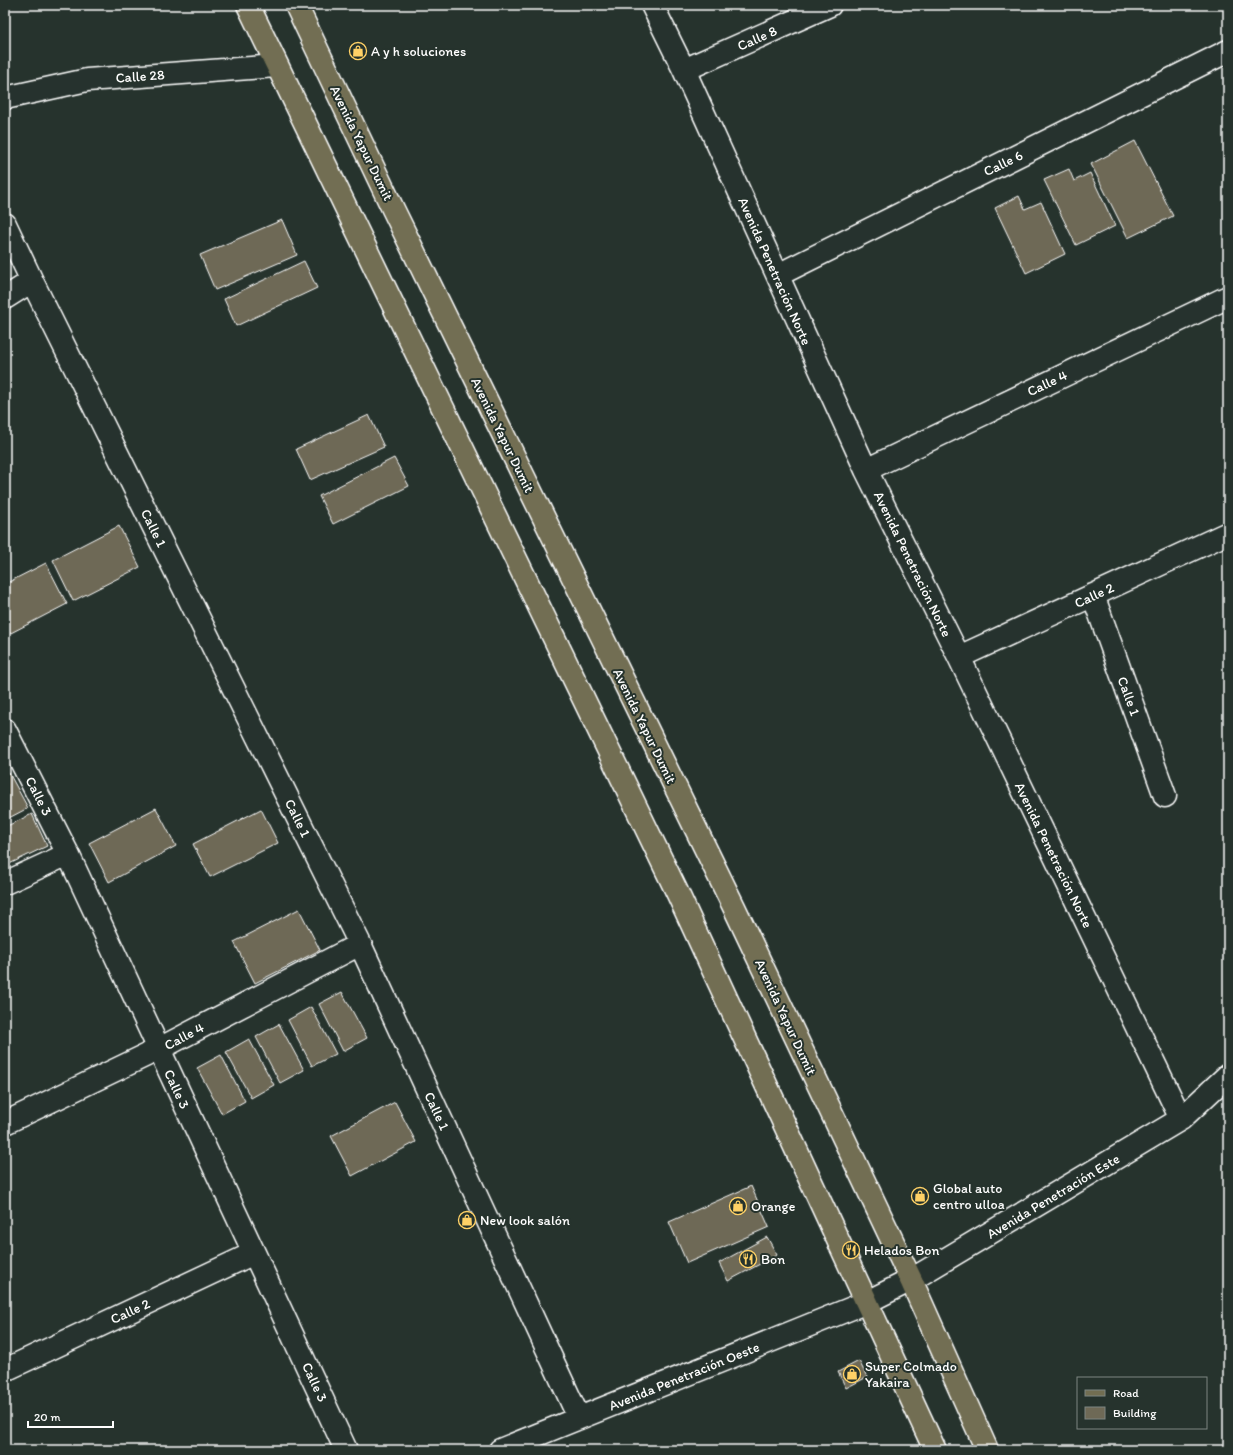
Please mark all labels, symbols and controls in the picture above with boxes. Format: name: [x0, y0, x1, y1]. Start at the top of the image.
street label: Calle 8: [735, 22, 780, 55]
shop icon: A y h soluciones: [348, 41, 368, 61]
place label: A y h soluciones: [371, 43, 466, 60]
street label: Calle 28: [115, 66, 165, 87]
street label: Avenida Yapur Dumit: [326, 83, 397, 204]
street label: Calle 6: [981, 147, 1026, 180]
street label: Avenida Penetración Norte: [734, 195, 815, 348]
street label: Calle 4: [1024, 367, 1071, 400]
street label: Avenida Yapur Dumit: [467, 375, 538, 496]
street label: Avenida Penetración Norte: [870, 489, 955, 640]
street label: Calle 1: [137, 506, 170, 551]
street label: Calle 2: [1072, 579, 1117, 612]
street label: Avenida Yapur Dumit: [609, 666, 680, 787]
street label: Calle 1: [1114, 674, 1144, 719]
street label: Calle 3: [22, 774, 56, 819]
street label: Avenida Penetración Norte: [1011, 780, 1096, 931]
street label: Calle 1: [281, 796, 314, 841]
street label: Avenida Yapur Dumit: [751, 956, 820, 1078]
street label: Calle 4: [162, 1019, 207, 1054]
street label: Calle 3: [160, 1067, 193, 1112]
street label: Calle 1: [420, 1089, 453, 1134]
street label: Avenida Penetración Este: [984, 1150, 1123, 1243]
place label: Global auto centro ulloa: [933, 1180, 1005, 1213]
shop icon: Global auto centro ulloa: [910, 1186, 930, 1206]
shop icon: Orange: [728, 1196, 748, 1216]
place label: Orange: [751, 1198, 796, 1215]
shop icon: New look salón: [457, 1210, 477, 1230]
place label: New look salón: [480, 1212, 570, 1229]
restaurant icon: Helados Bon: [841, 1240, 861, 1260]
place label: Helados Bon: [864, 1242, 939, 1259]
restaurant icon: Bon: [738, 1249, 758, 1269]
place label: Bon: [761, 1251, 785, 1268]
street label: Calle 2: [108, 1295, 153, 1328]
street label: Avenida Penetración Oeste: [606, 1338, 762, 1414]
place label: Super Colmado Yakaira: [865, 1358, 957, 1391]
street label: Calle 3: [298, 1360, 331, 1405]
shop icon: Super Colmado Yakaira: [842, 1364, 862, 1384]
legend: [1077, 1377, 1207, 1429]
text: Road: [1113, 1386, 1139, 1400]
scale bar: [28, 1403, 113, 1429]
text: Building: [1113, 1406, 1157, 1420]
text: 20 m: [34, 1410, 61, 1424]

